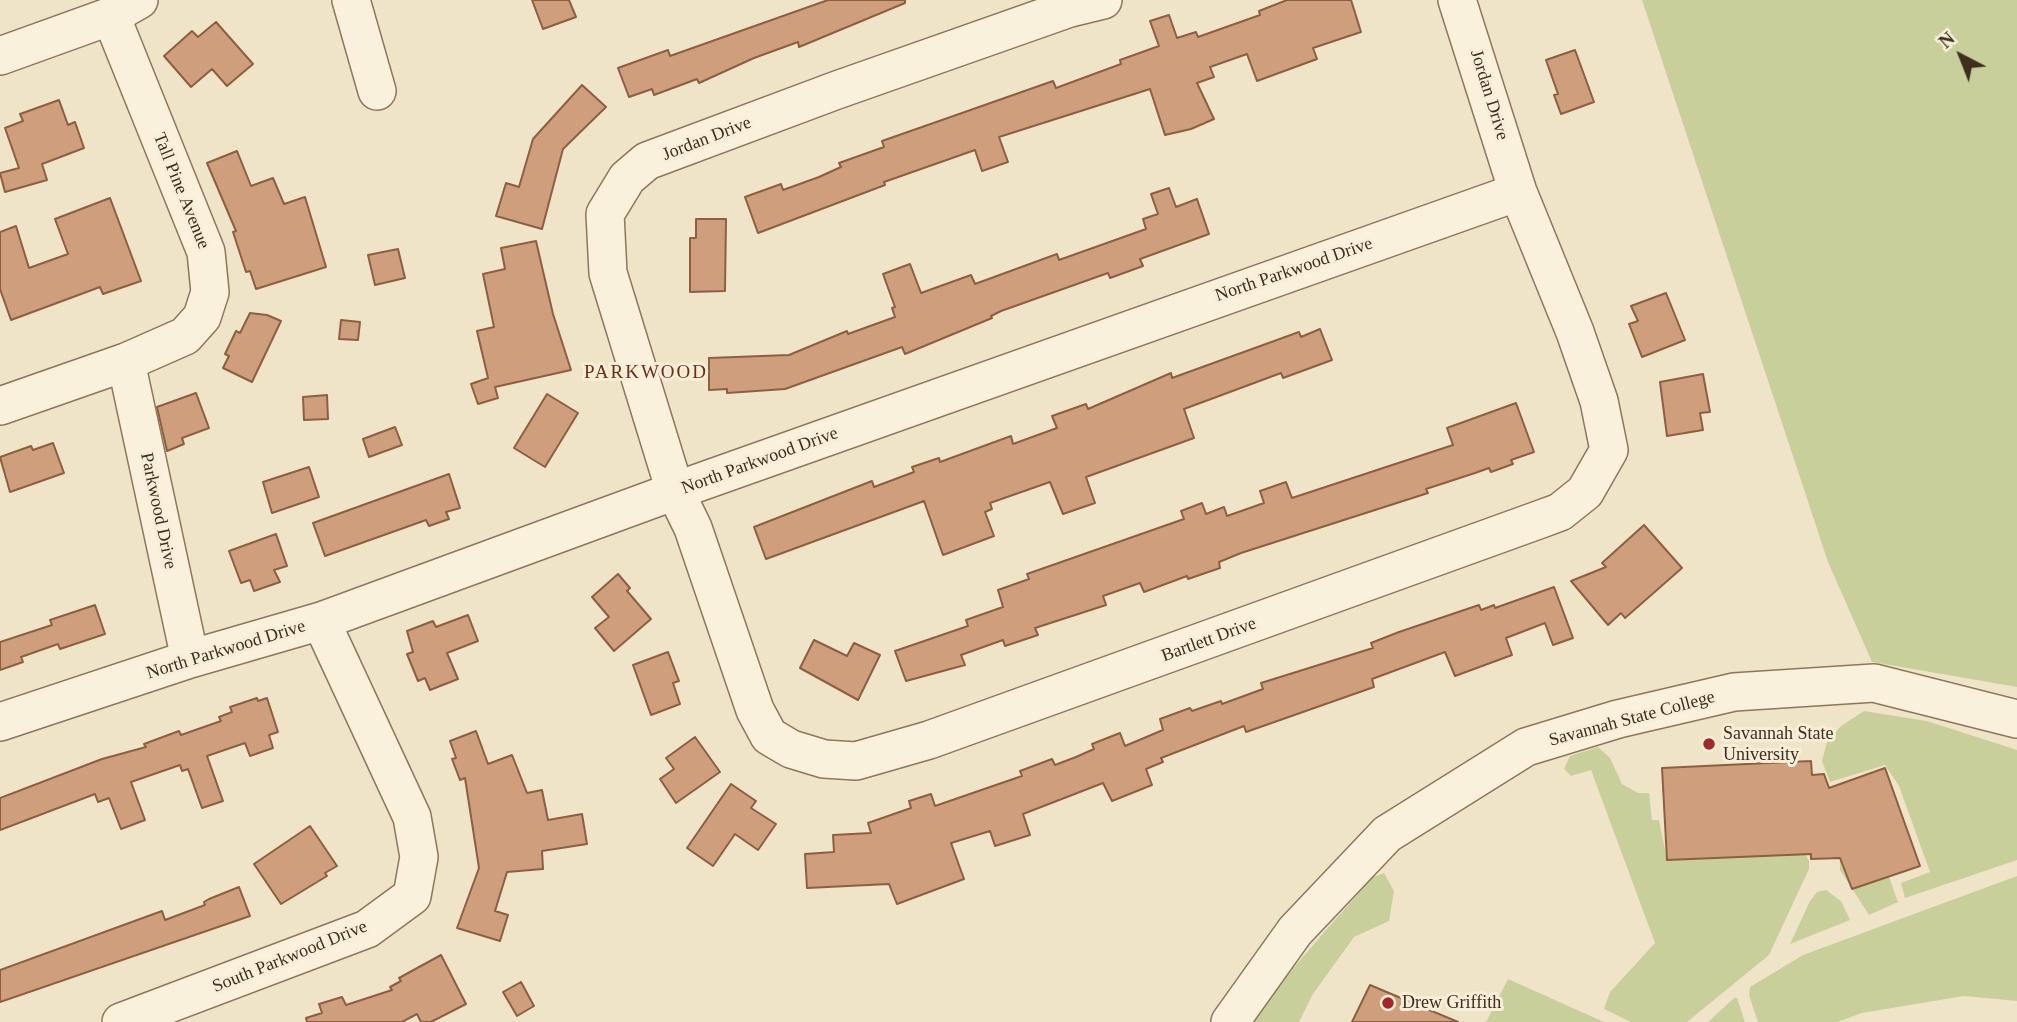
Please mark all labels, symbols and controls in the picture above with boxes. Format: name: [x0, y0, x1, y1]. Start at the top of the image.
north arrow: [1926, 21, 1996, 91]
text: N: [1934, 28, 1959, 52]
street label: Jordan Drive: [1465, 47, 1513, 143]
street label: Jordan Drive: [659, 112, 755, 166]
street label: Tall Pine Avenue: [148, 130, 214, 252]
street label: North Parkwood Drive: [1212, 233, 1376, 307]
district label: PARKWOOD: [585, 362, 707, 384]
street label: North Parkwood Drive: [679, 423, 841, 499]
street label: Parkwood Drive: [135, 451, 181, 571]
street label: Bartlett Drive: [1159, 613, 1259, 667]
street label: North Parkwood Drive: [144, 616, 308, 684]
street label: Savannah State College: [1547, 686, 1717, 752]
place label: Savannah State University: [1723, 723, 1833, 766]
marker: Savannah State University: [1701, 736, 1717, 752]
street label: South Parkwood Drive: [209, 916, 371, 998]
place label: Drew Griffith: [1402, 992, 1501, 1014]
marker: Drew Griffith: [1380, 995, 1396, 1011]

